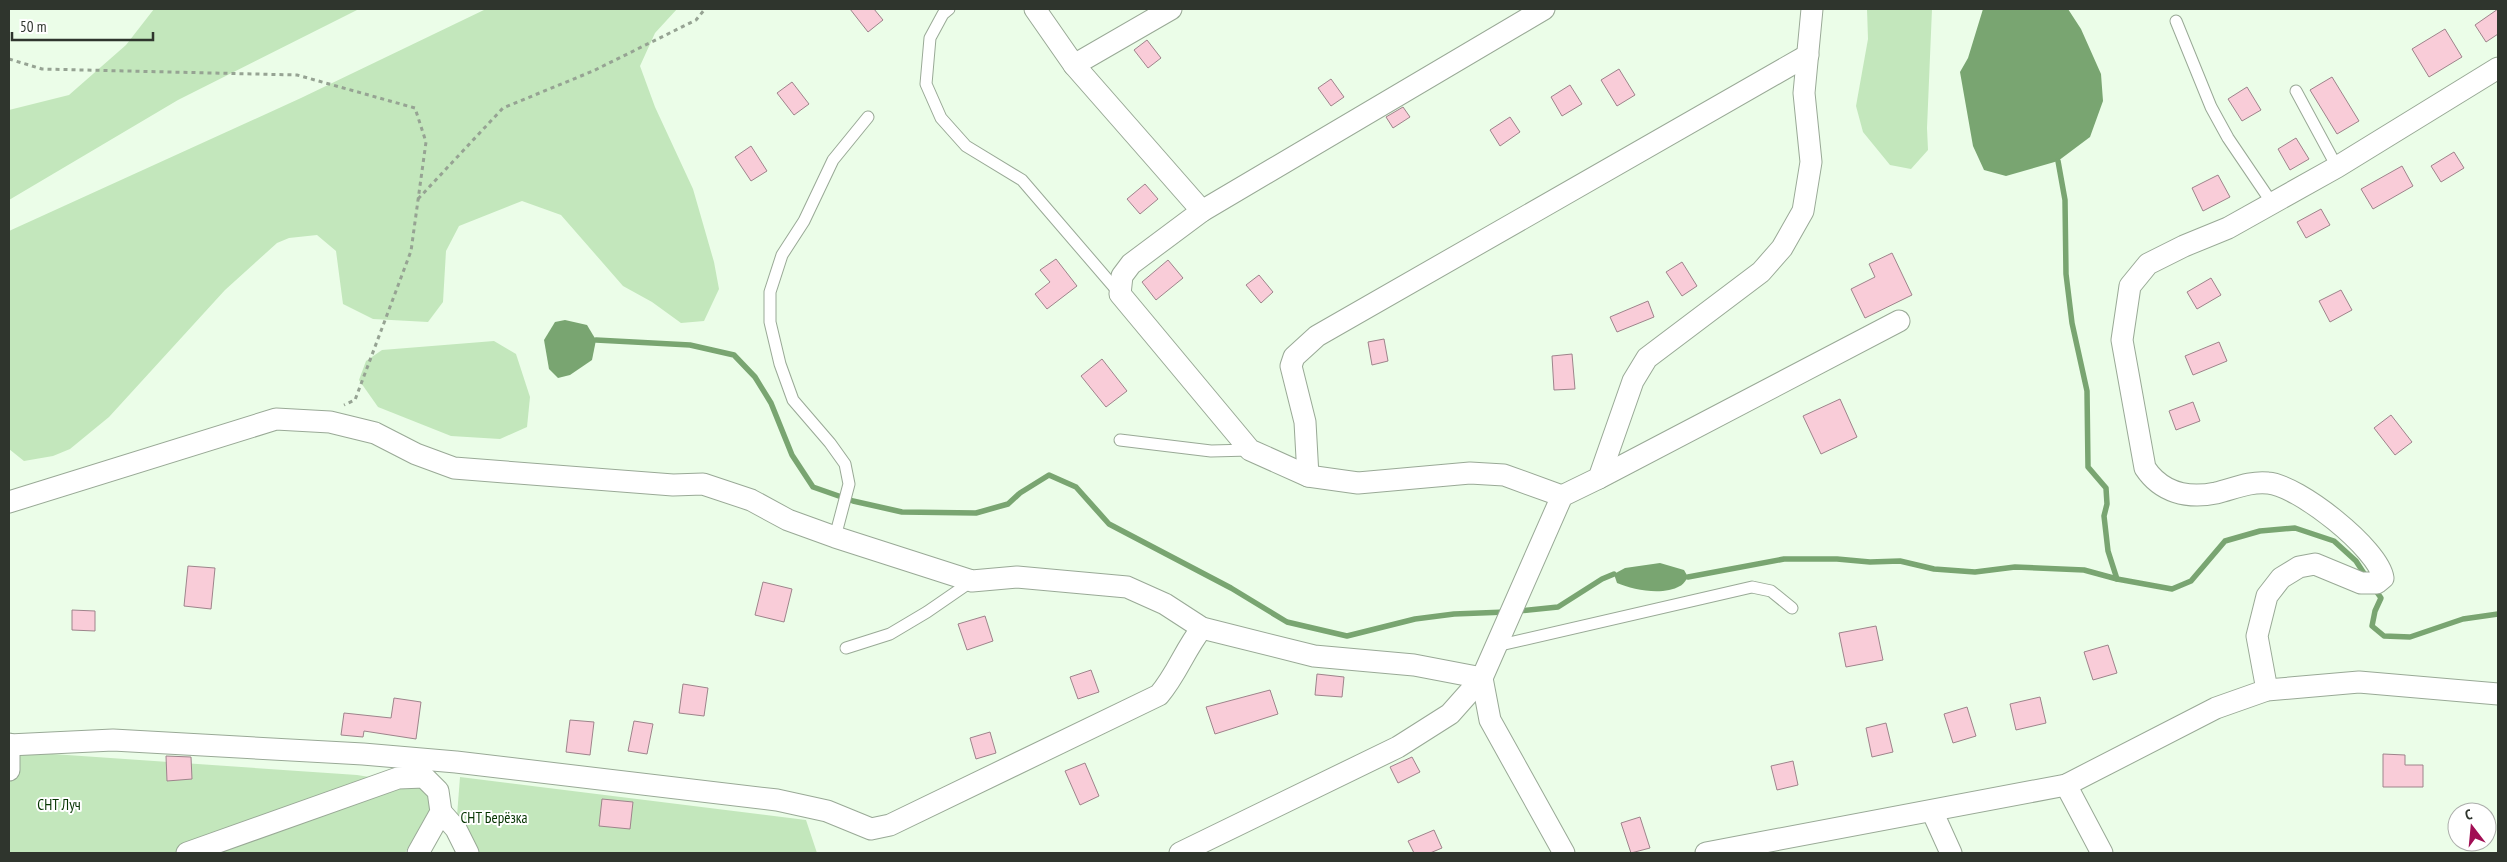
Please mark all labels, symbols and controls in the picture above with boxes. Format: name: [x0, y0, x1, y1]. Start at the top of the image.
scale bar: [12, 10, 154, 42]
text: 50 m: [20, 17, 46, 36]
park label: СНТ Луч: [37, 795, 81, 814]
north arrow: [2447, 802, 2497, 852]
text: С: [2463, 805, 2475, 824]
park label: СНТ Берёзка: [461, 808, 527, 827]

